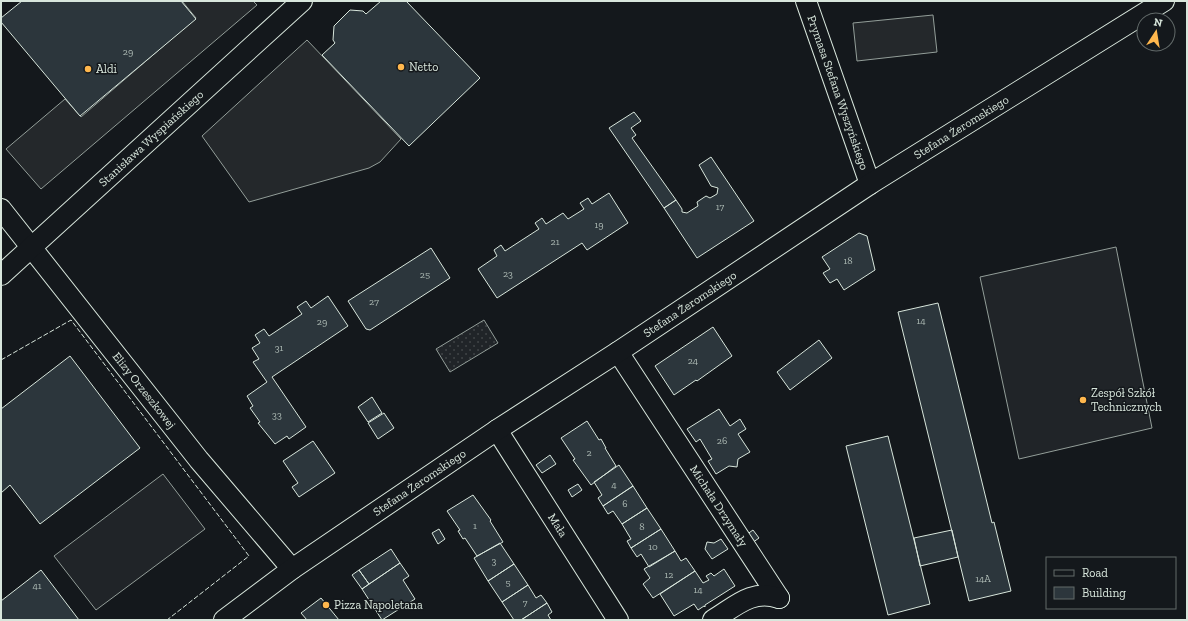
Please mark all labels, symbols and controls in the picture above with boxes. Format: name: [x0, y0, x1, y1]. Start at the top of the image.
north arrow: [1136, 12, 1176, 52]
street label: Prymasa Stefana Wyszyńskiego: [805, 13, 872, 172]
text: N: [1153, 15, 1164, 30]
house number: 29: [123, 46, 133, 58]
place label: Netto: [409, 60, 438, 74]
place label: Aldi: [96, 62, 118, 76]
marker: Netto: [396, 62, 406, 72]
marker: Aldi: [83, 64, 93, 74]
street label: Stanisława Wyspiańskiego: [96, 87, 206, 189]
street label: Stefana Żeromskiego: [911, 92, 1011, 162]
house number: 17: [716, 201, 724, 213]
house number: 19: [594, 219, 604, 231]
house number: 21: [551, 236, 560, 248]
house number: 18: [843, 255, 853, 267]
house number: 23: [503, 268, 513, 280]
street label: Stefana Żeromskiego: [641, 268, 739, 340]
house number: 25: [420, 269, 430, 281]
house number: 27: [369, 296, 379, 308]
house number: 14: [916, 315, 926, 327]
house number: 29: [317, 316, 327, 328]
house number: 31: [275, 342, 284, 354]
street label: Elizy Orzeszkowej: [110, 349, 178, 432]
house number: 24: [688, 355, 699, 367]
place label: Zespół Szkół Technicznych: [1091, 386, 1162, 414]
marker: Zespół Szkół Technicznych: [1078, 395, 1088, 405]
house number: 33: [272, 409, 282, 421]
house number: 26: [717, 435, 727, 447]
street label: Stefana Żeromskiego: [370, 446, 468, 519]
house number: 2: [586, 447, 592, 459]
street label: Michała Drzymały: [687, 463, 751, 550]
house number: 4: [611, 479, 617, 491]
house number: 6: [622, 498, 628, 510]
street label: Mała: [545, 511, 571, 540]
house number: 1: [473, 520, 477, 532]
house number: 8: [639, 521, 645, 533]
house number: 10: [648, 541, 658, 553]
house number: 3: [492, 555, 497, 567]
legend: [1046, 557, 1176, 609]
text: Road: [1082, 566, 1108, 580]
house number: 12: [665, 569, 674, 581]
house number: 14A: [975, 573, 991, 585]
house number: 5: [505, 577, 511, 589]
house number: 41: [32, 580, 42, 592]
house number: 14: [693, 584, 703, 596]
text: Building: [1082, 586, 1126, 600]
house number: 7: [523, 597, 528, 609]
place label: Pizza Napoletana: [334, 598, 423, 612]
marker: Pizza Napoletana: [321, 600, 331, 610]

